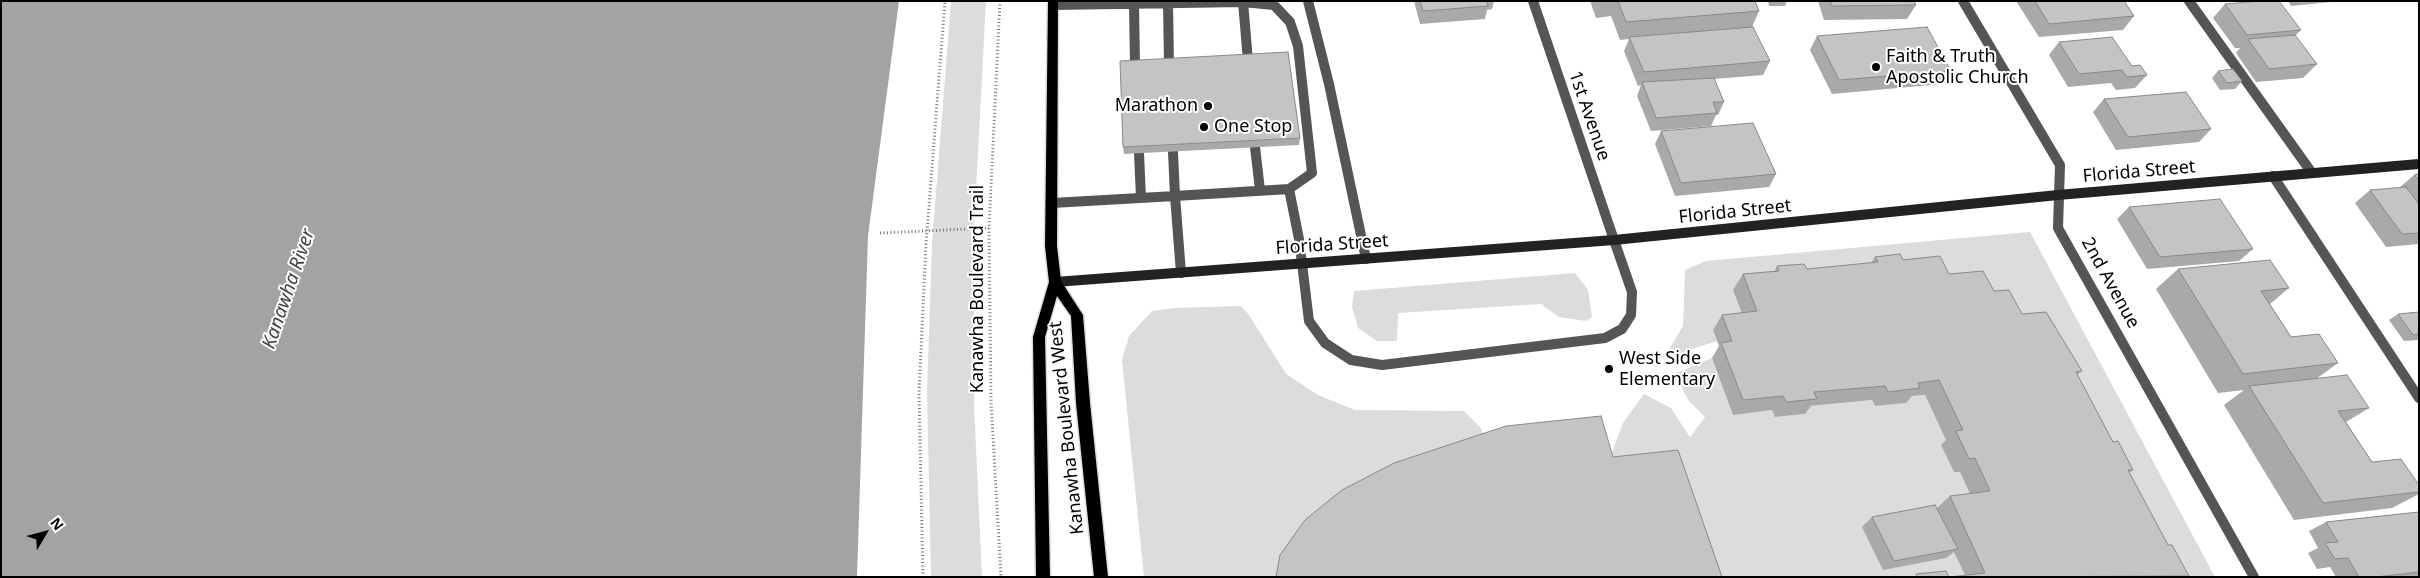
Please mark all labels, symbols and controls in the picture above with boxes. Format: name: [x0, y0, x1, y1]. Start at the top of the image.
place label: Faith & Truth Apostolic Church: [1886, 46, 2029, 88]
marker: Faith & Truth Apostolic Church: [1870, 61, 1882, 73]
street label: 1st Avenue: [1564, 68, 1614, 164]
place label: Marathon: [1115, 95, 1198, 117]
marker: Marathon: [1202, 100, 1214, 112]
place label: One Stop: [1214, 116, 1292, 138]
marker: One Stop: [1198, 121, 1210, 133]
street label: Florida Street: [2082, 156, 2196, 188]
street label: Kanawha Boulevard Trail: [967, 185, 989, 393]
street label: Florida Street: [1678, 195, 1792, 229]
water label: Kanawha River: [258, 226, 320, 352]
street label: Florida Street: [1275, 230, 1389, 260]
street label: 2nd Avenue: [2076, 234, 2144, 332]
street label: Kanawha Boulevard West: [1045, 320, 1089, 536]
place label: West Side Elementary: [1619, 348, 1715, 390]
marker: West Side Elementary: [1603, 363, 1615, 375]
north arrow: [20, 508, 70, 558]
text: N: [46, 513, 68, 534]

